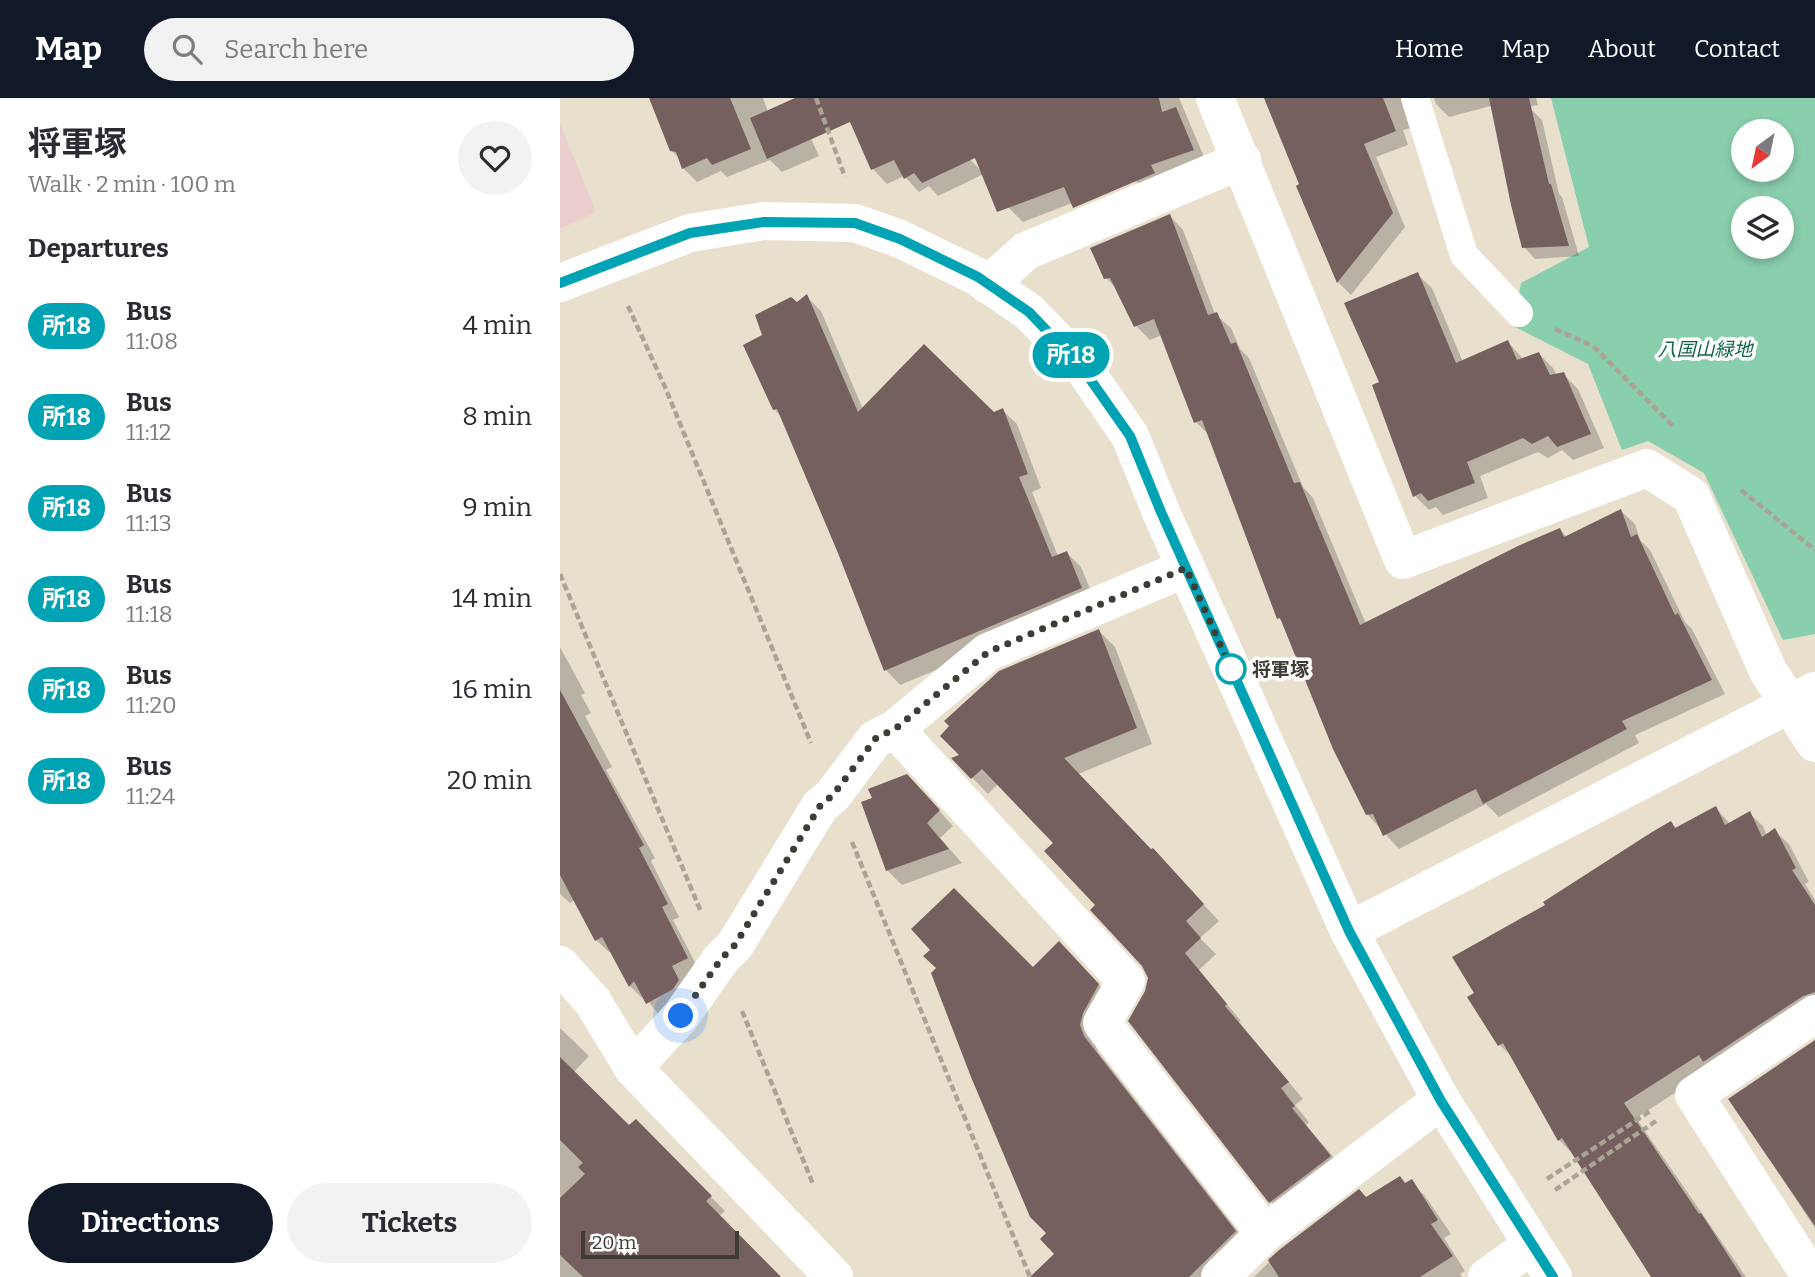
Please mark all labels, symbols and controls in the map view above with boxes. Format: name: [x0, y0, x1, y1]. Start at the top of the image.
search box: [144, 18, 634, 81]
text: Map: [35, 29, 102, 69]
icon: search: [168, 30, 206, 68]
text: Search here: [224, 34, 368, 65]
text: Home: [1395, 35, 1464, 63]
text: Map: [1502, 35, 1550, 63]
text: About: [1588, 35, 1656, 63]
text: Contact: [1694, 35, 1780, 63]
north arrow: [1731, 119, 1794, 182]
map controls: [1731, 119, 1794, 259]
button: heart: [458, 121, 532, 195]
text: 将軍塚: [28, 124, 127, 164]
text: Walk · 2 min · 100 m: [28, 170, 236, 198]
button: layers: [1731, 196, 1794, 259]
text: Departures: [28, 233, 169, 264]
text: Bus: [126, 296, 172, 327]
text: 4 min: [463, 310, 532, 341]
text: 所18: [42, 312, 91, 340]
text: 11:08: [126, 327, 178, 355]
line badge: 所18: [1031, 332, 1111, 378]
park label: 八国山緑地: [1657, 338, 1754, 361]
text: 所18: [1047, 341, 1095, 369]
text: Bus: [126, 387, 172, 418]
text: 8 min: [462, 401, 532, 432]
text: 所18: [42, 403, 91, 431]
text: 11:12: [126, 418, 171, 446]
text: Bus: [126, 478, 172, 509]
text: 9 min: [463, 492, 532, 523]
text: 所18: [42, 494, 91, 522]
text: 11:13: [126, 509, 172, 537]
text: Bus: [126, 569, 172, 600]
text: 14 min: [452, 583, 532, 614]
text: 所18: [42, 585, 91, 613]
text: 11:18: [126, 600, 173, 628]
marker: 将軍塚: [1216, 654, 1246, 684]
place label: 将軍塚: [1252, 658, 1309, 681]
text: Bus: [126, 660, 172, 691]
text: 16 min: [452, 674, 532, 705]
text: 所18: [42, 676, 91, 704]
text: 11:20: [126, 691, 177, 719]
text: Bus: [126, 751, 172, 782]
text: 20 min: [447, 765, 532, 796]
text: 所18: [42, 767, 91, 795]
text: 11:24: [126, 782, 175, 810]
your location: [663, 998, 698, 1033]
button: Directions: [28, 1183, 273, 1263]
button: Tickets: [287, 1183, 532, 1263]
scale bar: [581, 1228, 738, 1260]
text: 20 m: [592, 1231, 636, 1254]

